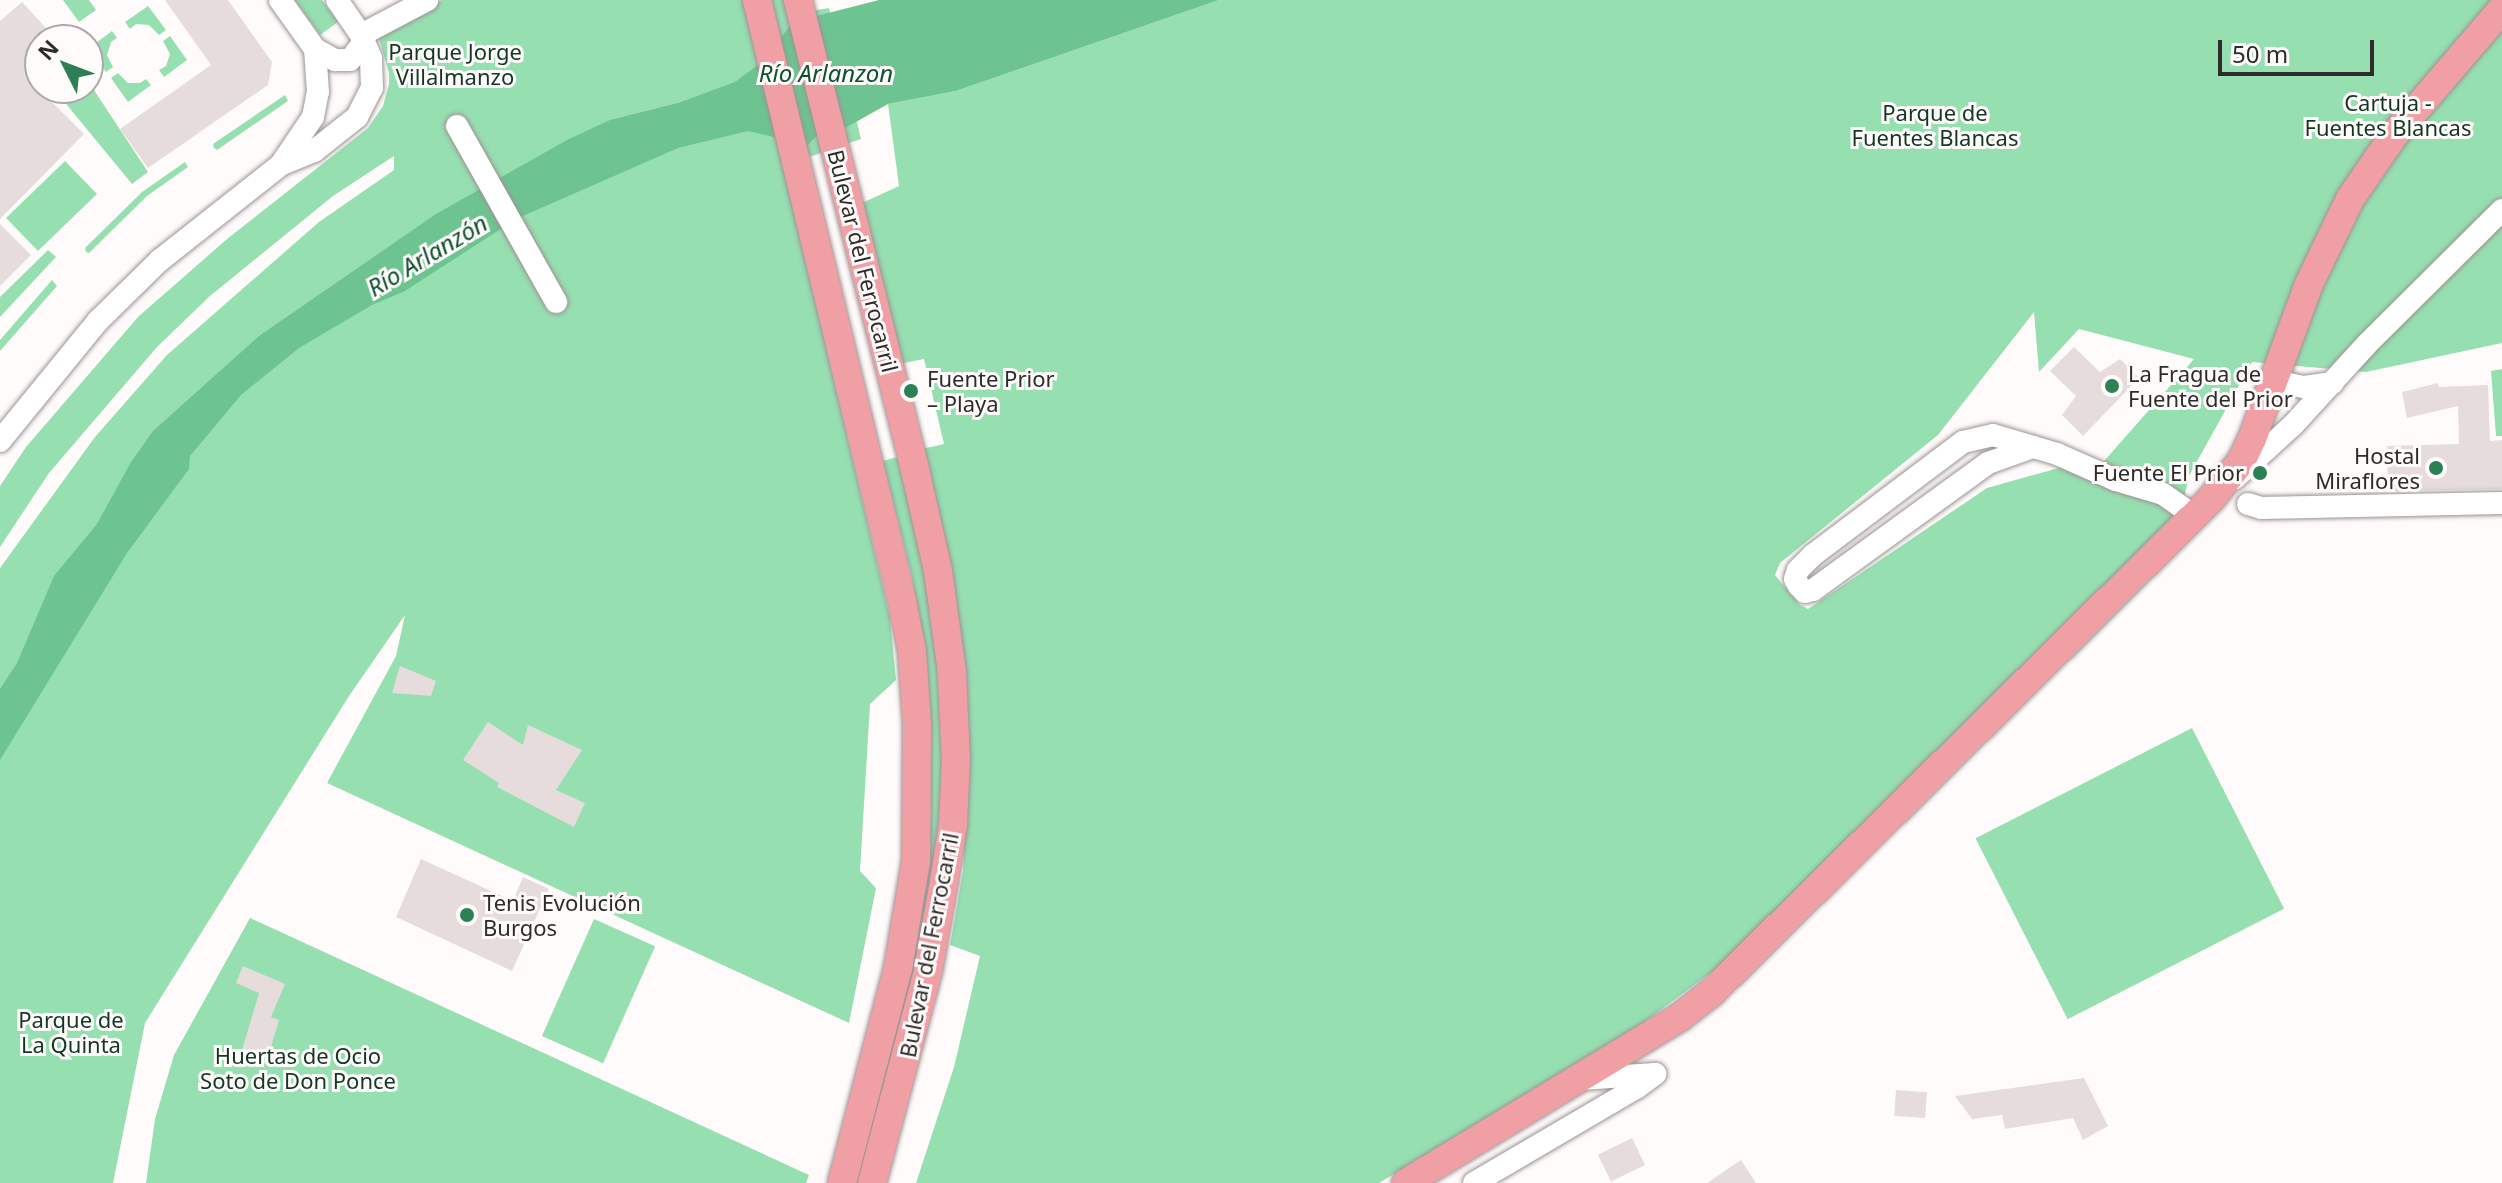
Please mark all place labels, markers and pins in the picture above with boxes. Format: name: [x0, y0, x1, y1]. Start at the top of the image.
place label: La Fragua de Fuente del Prior: [2128, 360, 2293, 412]
place label: Fuente Prior – Playa: [927, 365, 1055, 416]
marker: La Fragua de Fuente del Prior: [2103, 377, 2121, 395]
marker: Fuente Prior – Playa: [902, 382, 920, 400]
place label: Hostal Miraflores: [2315, 442, 2420, 494]
marker: Hostal Miraflores: [2427, 459, 2445, 477]
place label: Fuente El Prior: [2093, 460, 2244, 486]
marker: Fuente El Prior: [2251, 464, 2269, 482]
place label: Tenis Evolución Burgos: [483, 889, 641, 940]
marker: Tenis Evolución Burgos: [458, 906, 476, 924]

